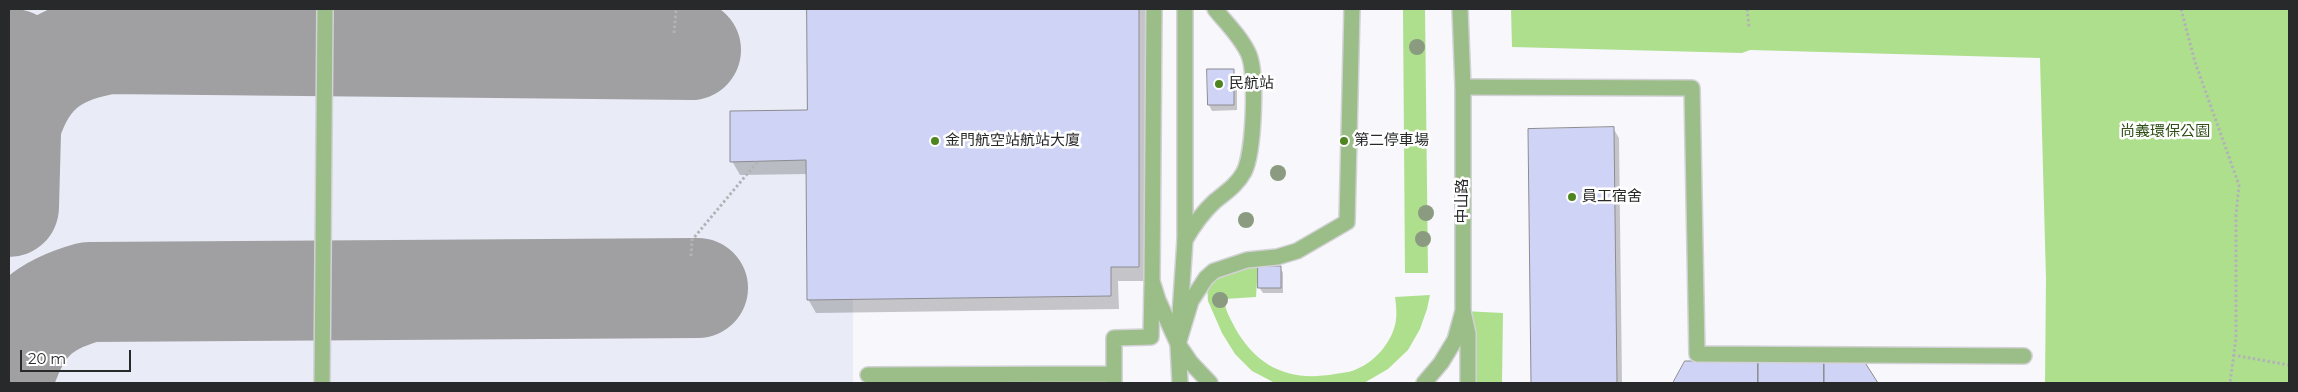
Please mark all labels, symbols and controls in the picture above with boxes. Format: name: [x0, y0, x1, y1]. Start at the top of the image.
place label: 民航站: [1229, 75, 1274, 93]
marker: 民航站: [1213, 78, 1225, 90]
park label: 尚義環保公園: [2120, 123, 2210, 141]
place label: 金門航空站航站大廈: [945, 132, 1080, 150]
place label: 第二停車場: [1354, 132, 1429, 150]
marker: 金門航空站航站大廈: [929, 135, 941, 147]
marker: 第二停車場: [1338, 135, 1350, 147]
street label: 中山路: [1454, 179, 1472, 223]
place label: 員工宿舍: [1582, 188, 1642, 206]
marker: 員工宿舍: [1566, 191, 1578, 203]
scale bar: [22, 340, 134, 372]
text: 20 m: [28, 349, 66, 368]

